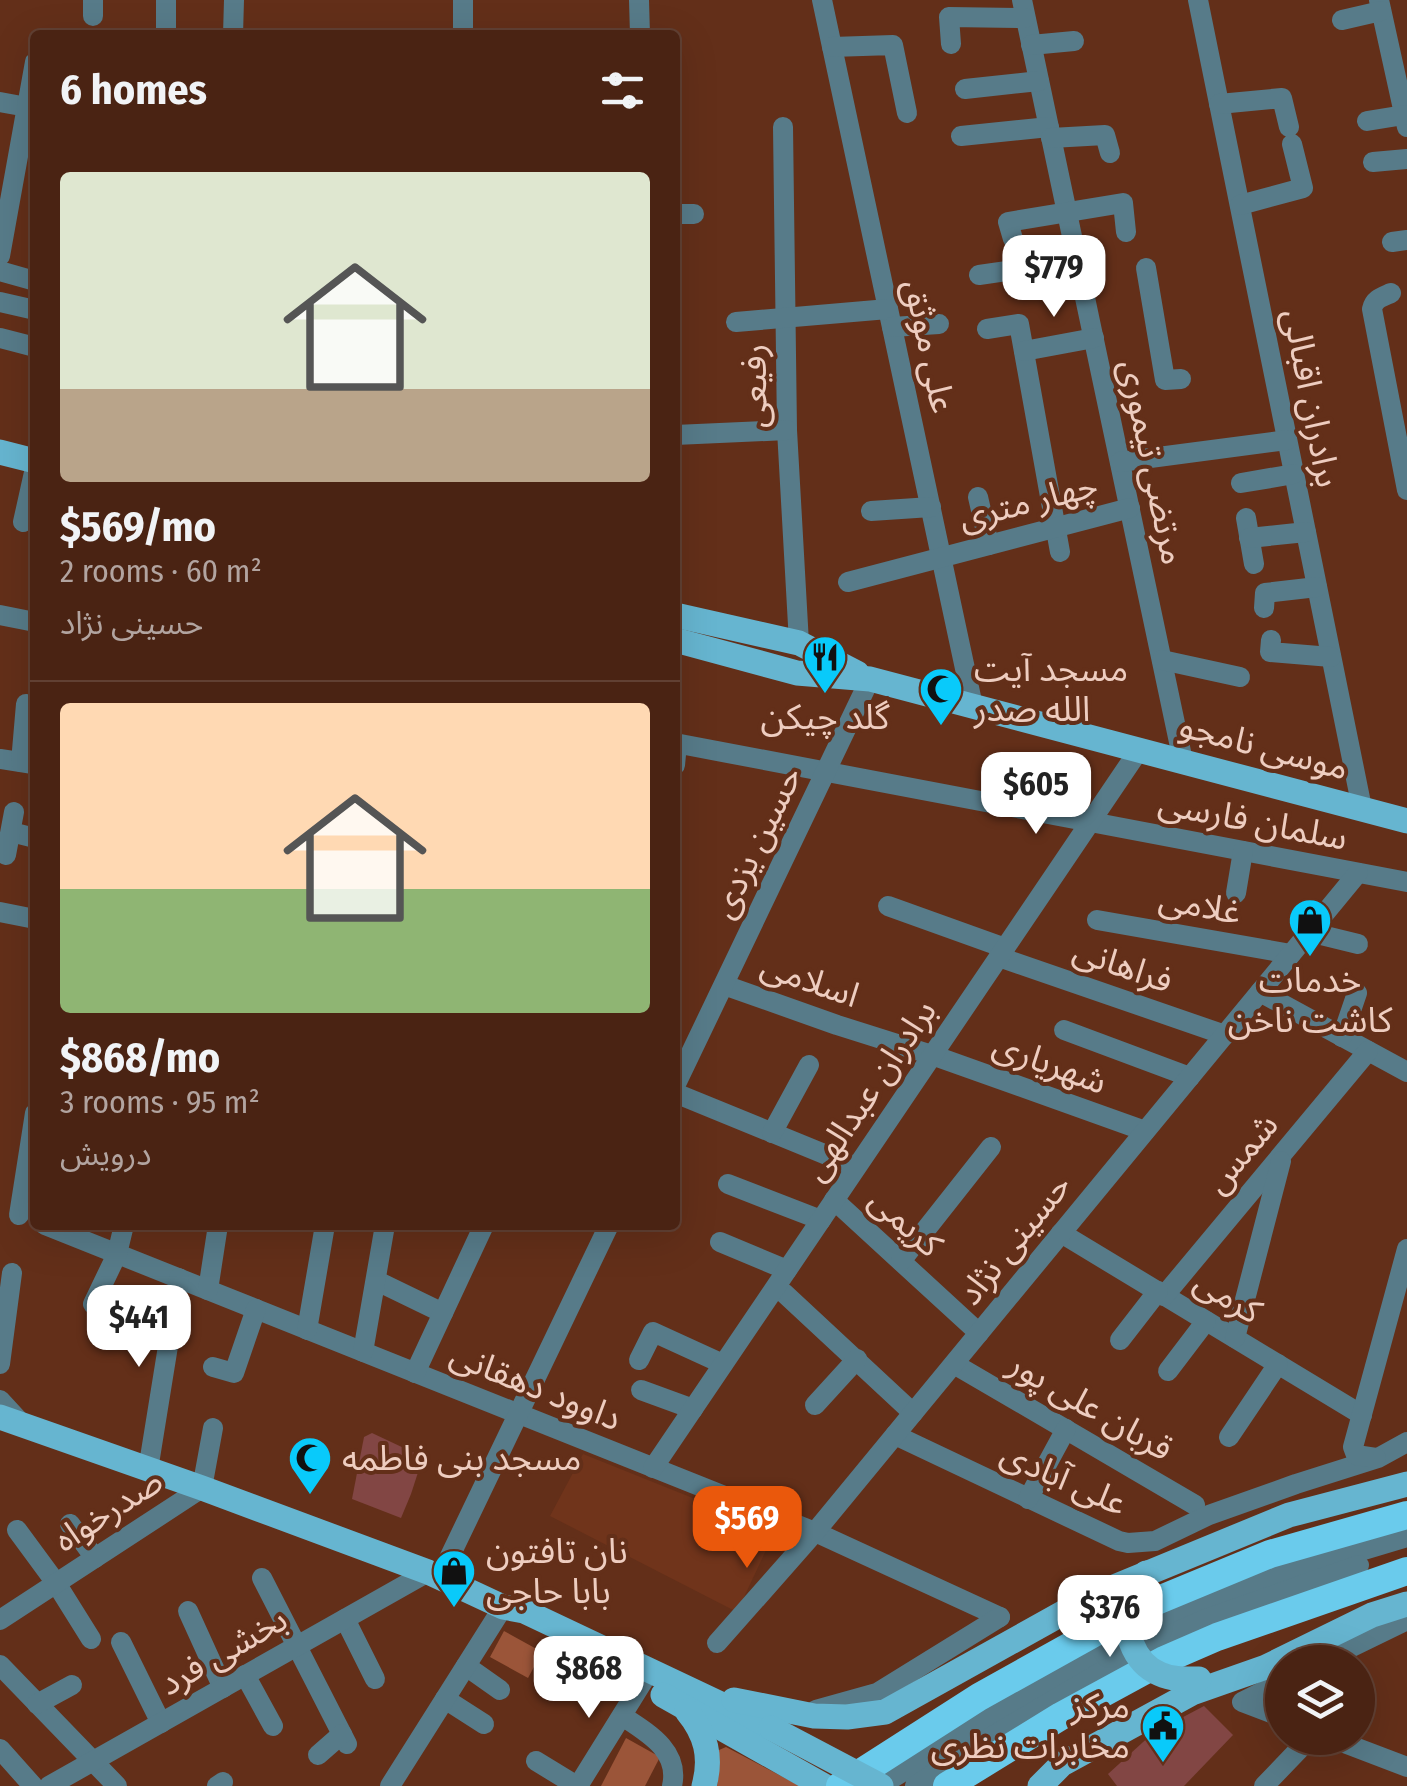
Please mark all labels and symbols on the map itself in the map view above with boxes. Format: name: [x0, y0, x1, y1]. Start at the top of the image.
pin: $779: [995, 235, 1113, 320]
street label: علی موثق: [895, 275, 965, 417]
street label: برادران اقبالی: [1274, 305, 1350, 491]
street label: رفیعی: [732, 343, 776, 429]
street label: مرتضی تیموری: [1111, 356, 1195, 568]
street label: چهار متری: [954, 464, 1102, 540]
restaurant icon: گلد چیکن: [802, 634, 848, 695]
place label: مسجد آیت الله صدر: [973, 648, 1128, 730]
mosque icon: مسجد آیت الله صدر: [918, 666, 964, 727]
place label: گلد چیکن: [761, 696, 890, 739]
street label: موسی نامجو: [1175, 703, 1353, 789]
pin: $605: [977, 752, 1095, 837]
street label: حسین یزدی: [701, 759, 811, 925]
street label: سلمان فارسی: [1155, 781, 1351, 859]
street label: غلامی: [1156, 877, 1244, 933]
shop icon: خدمات کاشت ناخن: [1287, 897, 1333, 958]
street label: فراهانی: [1068, 928, 1178, 1002]
street label: اسلامی: [755, 944, 865, 1016]
place label: خدمات کاشت ناخن: [1228, 959, 1393, 1041]
street label: برادران عبدالهی: [793, 992, 945, 1188]
street label: شهریاری: [987, 1023, 1113, 1103]
street label: شمس: [1195, 1104, 1287, 1202]
street label: حسینی نژاد: [948, 1165, 1080, 1313]
street label: کریمی: [861, 1178, 952, 1266]
street label: کرمی: [1187, 1260, 1270, 1333]
pin: $441: [80, 1285, 198, 1370]
street label: داوود دهقانی: [444, 1333, 628, 1439]
street label: قربان علی پور: [1000, 1342, 1180, 1471]
street label: علی آبادی: [995, 1432, 1133, 1524]
mosque icon: مسجد بنی فاطمه: [287, 1435, 333, 1496]
place label: مسجد بنی فاطمه: [342, 1437, 581, 1479]
street label: صدرخواه: [46, 1459, 170, 1561]
pin: $569: [688, 1486, 806, 1571]
place label: نان تافتون بابا حاجی: [486, 1530, 628, 1612]
shop icon: نان تافتون بابا حاجی: [431, 1548, 477, 1609]
pin: $376: [1051, 1575, 1169, 1660]
street label: بخشی فرد: [152, 1598, 294, 1704]
pin: $868: [530, 1636, 648, 1721]
place label: مرکز مخابرات نظری: [931, 1685, 1130, 1767]
public building icon: مرکز مخابرات نظری: [1140, 1703, 1186, 1764]

